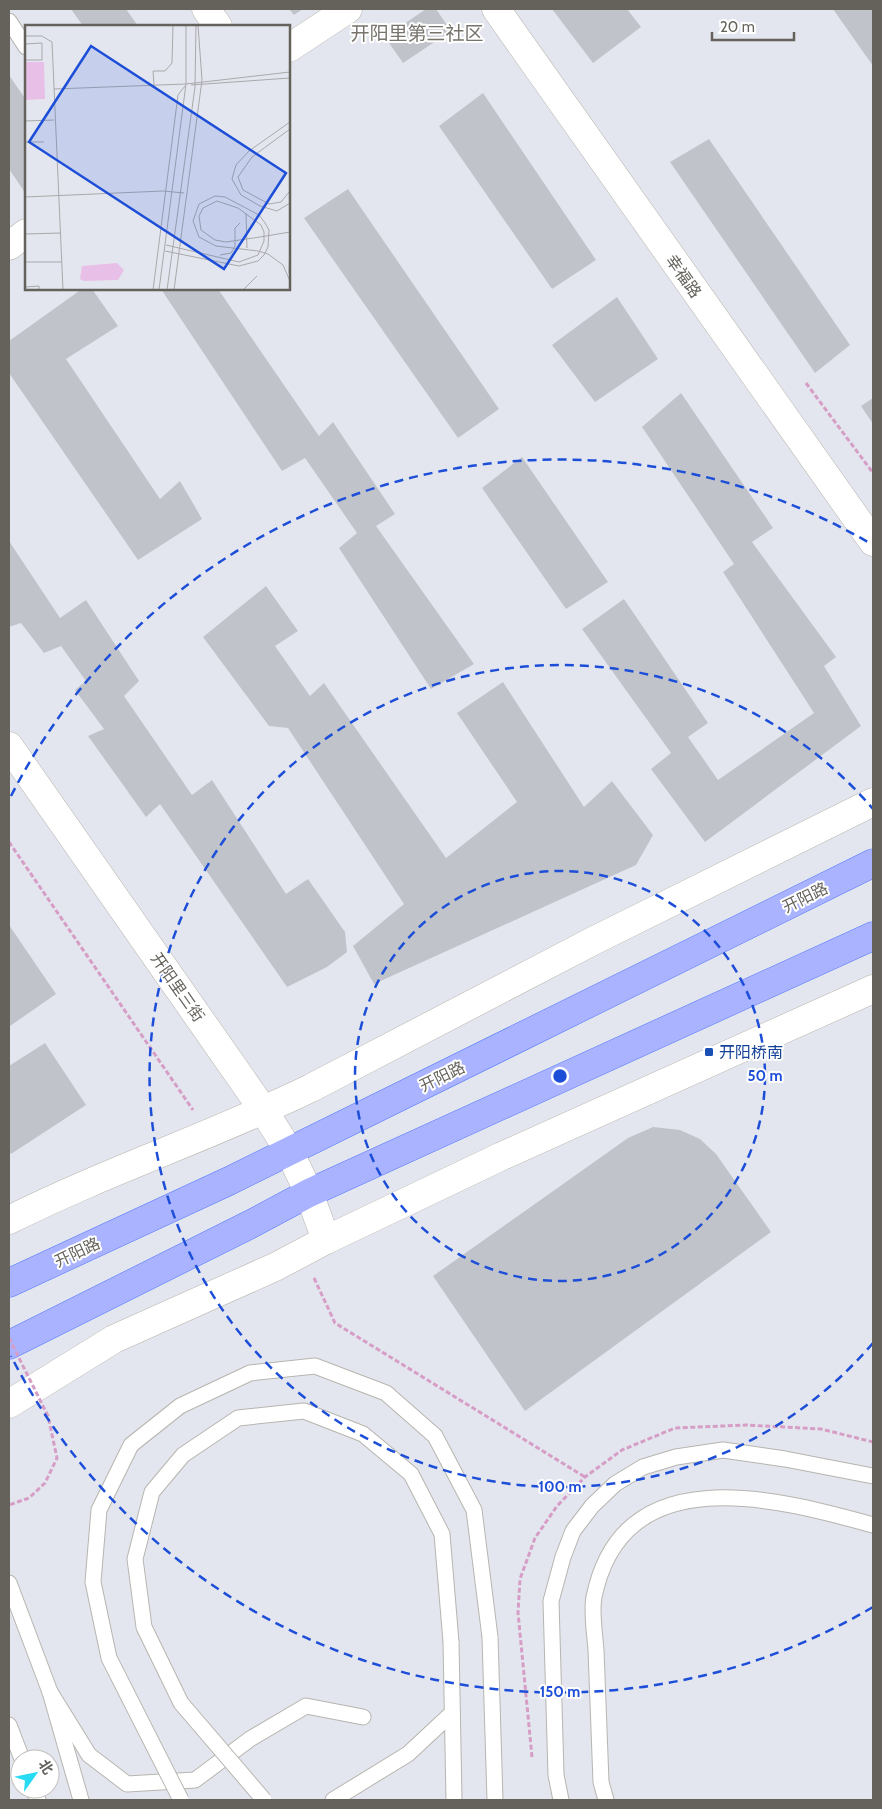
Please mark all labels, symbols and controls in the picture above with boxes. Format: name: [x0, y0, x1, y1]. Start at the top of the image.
scale bar: [712, 10, 794, 42]
text: 20 m: [720, 18, 755, 36]
district label: 开阳里第三社区: [350, 22, 484, 45]
inset map: [25, 25, 290, 290]
street label: 幸福路: [662, 251, 705, 301]
street label: 开阳路: [779, 878, 831, 917]
street label: 开阳里三街: [147, 949, 208, 1026]
place label: 开阳桥南: [719, 1043, 783, 1062]
marker: 开阳桥南: [703, 1046, 715, 1058]
street label: 开阳路: [416, 1057, 468, 1096]
centre of rings: [551, 1067, 569, 1085]
text: 50 m: [747, 1067, 783, 1085]
street label: 开阳路: [51, 1234, 103, 1271]
text: 100 m: [538, 1478, 582, 1496]
text: 150 m: [540, 1683, 580, 1701]
north arrow: [10, 1749, 60, 1799]
text: 北: [35, 1756, 57, 1778]

